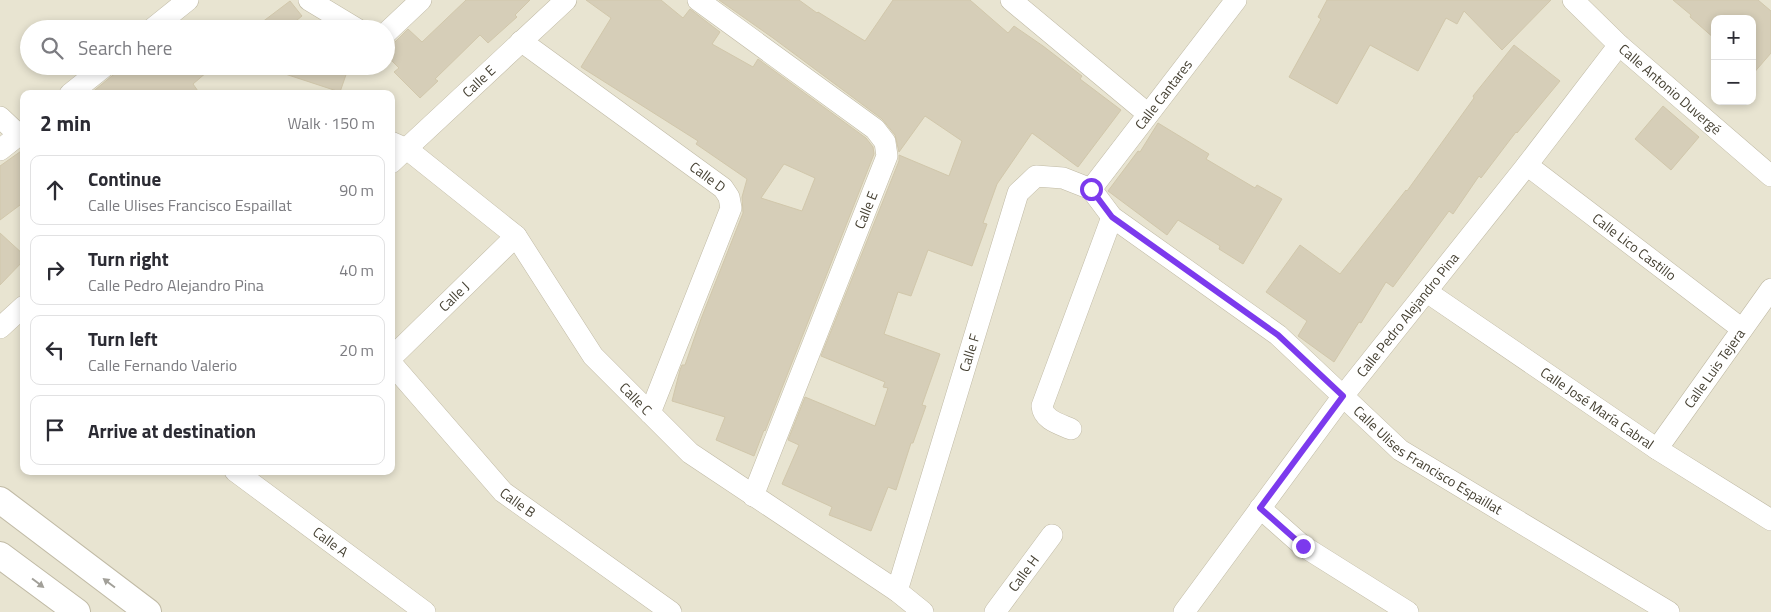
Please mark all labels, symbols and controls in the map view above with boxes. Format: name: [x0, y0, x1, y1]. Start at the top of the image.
map controls: [1711, 15, 1756, 105]
button: +: [1711, 15, 1756, 60]
search box: [20, 20, 395, 75]
text: Search here: [78, 33, 172, 62]
icon: search: [38, 34, 66, 62]
street label: Calle Antonio Duvergé: [1615, 38, 1727, 139]
street label: Calle Cantares: [1129, 55, 1197, 134]
street label: Calle E: [457, 60, 500, 102]
button: −: [1711, 60, 1756, 105]
text: 2 min: [40, 107, 91, 139]
text: Walk · 150 m: [287, 111, 375, 135]
street label: Calle D: [686, 156, 731, 197]
text: Continue: [88, 164, 161, 193]
icon: ahead: [41, 176, 69, 204]
text: 90 m: [339, 178, 374, 202]
route start: [1080, 178, 1103, 201]
street label: Calle E: [848, 188, 883, 232]
text: Calle Ulises Francisco Espaillat: [88, 193, 292, 217]
street label: Calle Lico Castillo: [1588, 208, 1681, 285]
text: Turn right: [88, 244, 169, 273]
street label: Calle Pedro Alejandro Pina: [1351, 248, 1463, 381]
icon: right: [41, 256, 69, 284]
text: 40 m: [339, 258, 374, 282]
text: Calle Pedro Alejandro Pina: [88, 273, 264, 297]
street label: Calle J: [434, 276, 474, 316]
text: Turn left: [88, 324, 158, 353]
street label: Calle Luis Tejera: [1678, 324, 1750, 412]
street label: Calle F: [953, 331, 985, 374]
icon: left: [41, 336, 69, 364]
text: 20 m: [339, 338, 374, 362]
text: Calle Fernando Valerio: [88, 353, 237, 377]
street label: Calle José María Cabral: [1536, 361, 1658, 454]
street label: Calle C: [615, 377, 658, 420]
street label: Calle Ulises Francisco Espaillat: [1349, 400, 1507, 519]
icon: arrive: [41, 416, 69, 444]
text: Arrive at destination: [88, 416, 256, 445]
street label: Calle B: [496, 482, 540, 522]
street label: Calle A: [309, 521, 354, 562]
route end: [1292, 535, 1315, 558]
street label: Calle H: [1003, 551, 1044, 596]
one-way arrow: [103, 577, 116, 588]
one-way arrow: [31, 578, 44, 589]

